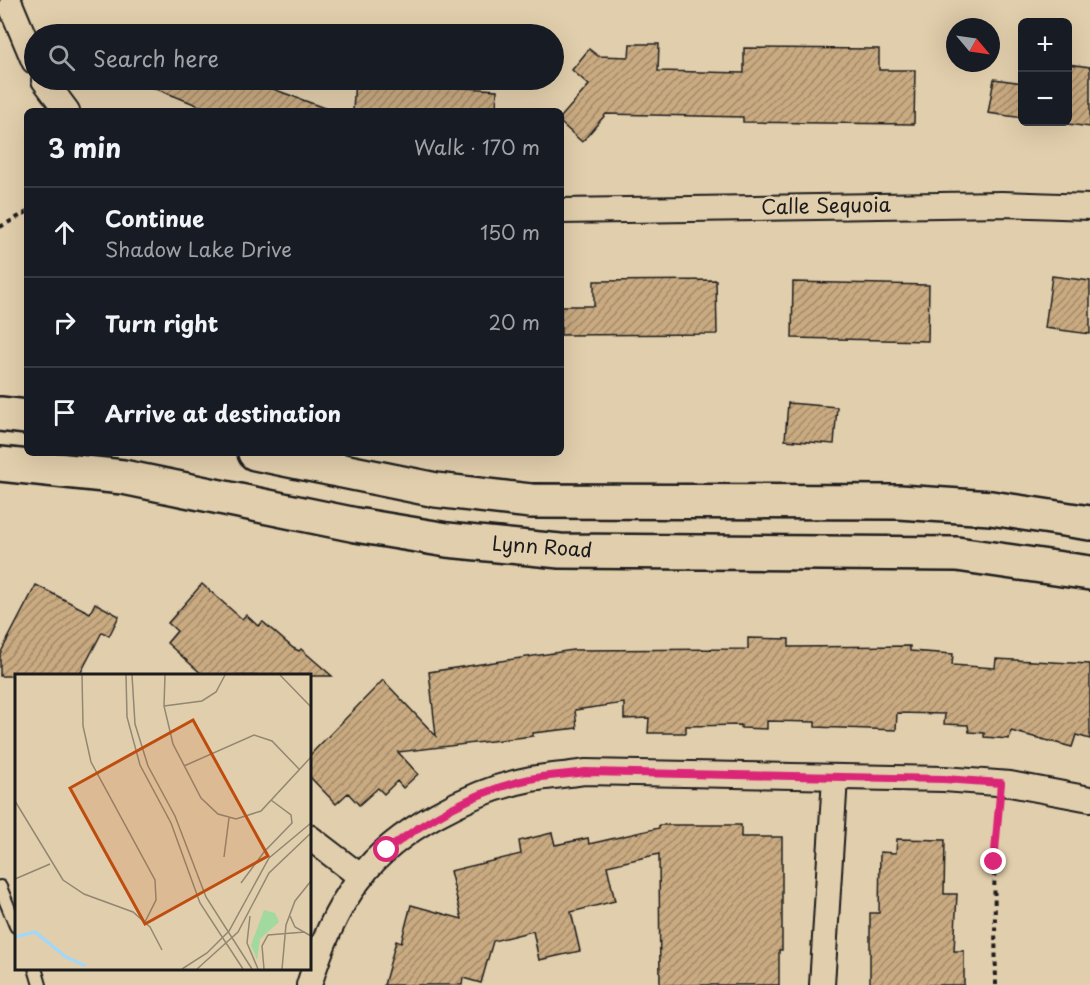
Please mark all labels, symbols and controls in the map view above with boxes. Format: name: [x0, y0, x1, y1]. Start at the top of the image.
north arrow: [946, 18, 1000, 72]
map controls: [1018, 18, 1072, 126]
button: +: [1018, 18, 1072, 72]
search box: [24, 24, 564, 90]
icon: search: [45, 41, 78, 74]
text: Search here: [93, 41, 219, 74]
button: −: [1018, 72, 1072, 126]
text: 3 min: [48, 128, 121, 167]
text: Walk · 170 m: [414, 132, 540, 162]
street label: Calle Sequoia: [761, 189, 892, 221]
text: Continue: [105, 201, 204, 234]
icon: ahead: [48, 216, 81, 249]
text: 150 m: [480, 217, 540, 247]
text: Shadow Lake Drive: [105, 234, 292, 264]
icon: right: [48, 306, 81, 339]
text: Turn right: [105, 306, 218, 339]
text: 20 m: [488, 307, 540, 337]
icon: arrive: [48, 396, 81, 429]
text: Arrive at destination: [105, 396, 341, 429]
street label: Lynn Road: [491, 528, 593, 564]
inset map: [15, 674, 310, 970]
route start: [373, 836, 399, 862]
route end: [980, 848, 1006, 874]

